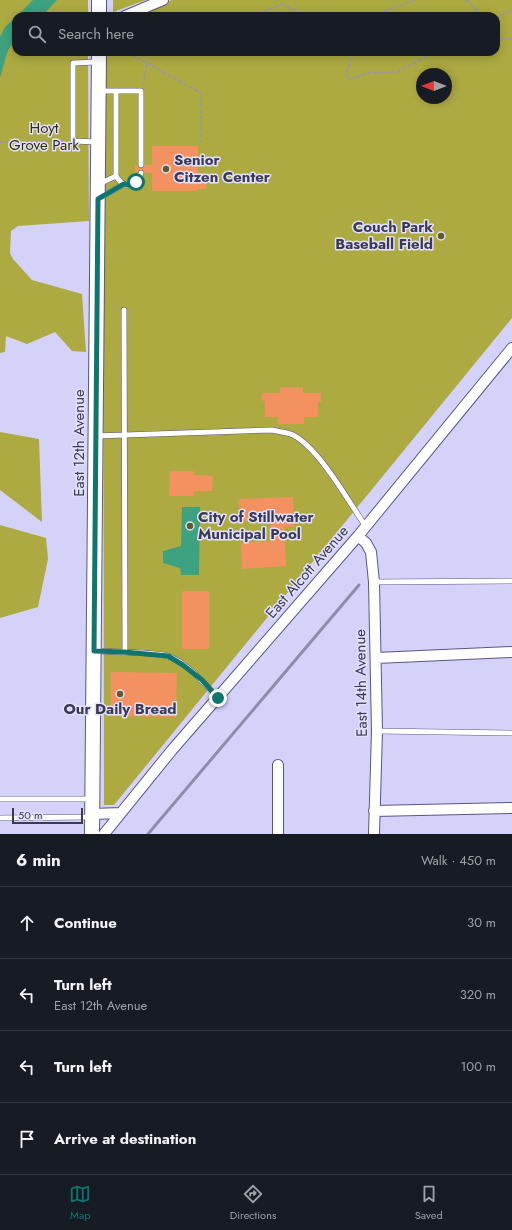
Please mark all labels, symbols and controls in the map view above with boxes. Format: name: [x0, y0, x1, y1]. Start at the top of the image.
search box: [12, 12, 500, 56]
icon: search: [26, 23, 48, 45]
text: Search here: [58, 23, 134, 45]
north arrow: [416, 68, 452, 104]
park label: Hoyt Grove Park: [9, 117, 79, 156]
place label: Senior Citzen Center: [174, 149, 271, 188]
marker: Senior Citzen Center: [161, 164, 171, 174]
route start: [127, 173, 145, 191]
place label: Couch Park Baseball Field: [335, 216, 433, 255]
marker: Couch Park Baseball Field: [436, 231, 446, 241]
street label: East 12th Avenue: [68, 389, 90, 497]
place label: City of Stillwater Municipal Pool: [198, 506, 315, 545]
marker: City of Stillwater Municipal Pool: [185, 521, 195, 531]
street label: East Alcott Avenue: [260, 521, 354, 623]
street label: East 14th Avenue: [349, 629, 373, 737]
marker: Our Daily Bread: [115, 689, 125, 699]
route end: [209, 689, 227, 707]
place label: Our Daily Bread: [63, 698, 177, 720]
scale bar: [12, 806, 83, 825]
text: 50 m: [18, 807, 43, 823]
text: 6 min: [16, 848, 61, 872]
text: Walk · 450 m: [421, 851, 496, 870]
icon: ahead: [16, 912, 38, 934]
text: Continue: [54, 912, 117, 934]
text: 30 m: [467, 913, 496, 932]
text: Turn left: [54, 974, 112, 996]
icon: left: [16, 984, 38, 1006]
text: 320 m: [460, 985, 496, 1004]
text: East 12th Avenue: [54, 996, 147, 1015]
icon: left: [16, 1056, 38, 1078]
text: Turn left: [54, 1056, 112, 1078]
text: 100 m: [461, 1057, 496, 1076]
icon: arrive: [16, 1128, 38, 1150]
text: Arrive at destination: [54, 1128, 196, 1150]
tab: Map: [69, 1183, 91, 1223]
tab: Directions: [230, 1183, 276, 1223]
tab: Saved: [415, 1183, 443, 1223]

